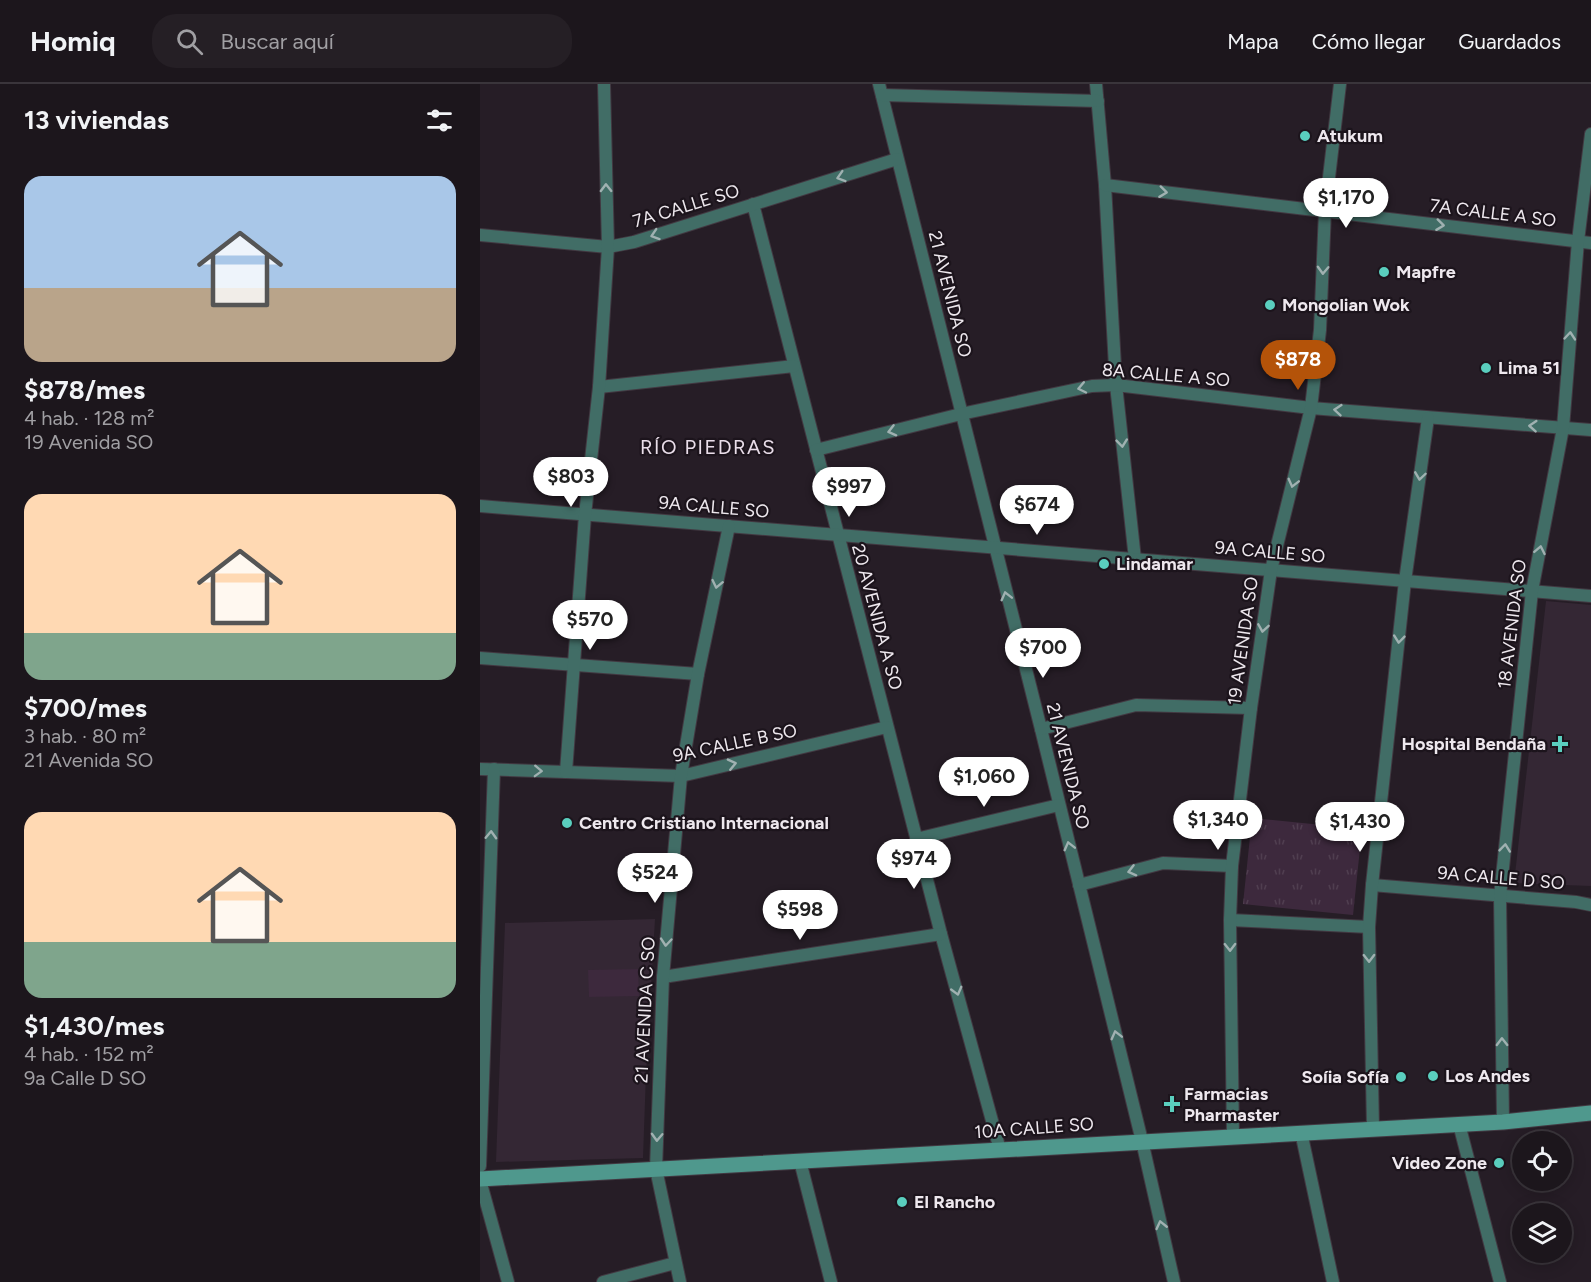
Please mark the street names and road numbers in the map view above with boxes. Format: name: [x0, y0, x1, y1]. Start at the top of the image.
street label: 7A CALLE SO: [630, 179, 742, 233]
street label: 7A CALLE A SO: [1429, 194, 1557, 232]
street label: 21 AVENIDA SO: [924, 229, 976, 359]
street label: 8A CALLE A SO: [1101, 358, 1231, 392]
street label: 9A CALLE SO: [658, 491, 770, 523]
street label: 9A CALLE SO: [1214, 536, 1326, 568]
street label: 20 AVENIDA A SO: [847, 542, 907, 692]
street label: 18 AVENIDA SO: [1493, 558, 1531, 690]
street label: 19 AVENIDA SO: [1223, 575, 1263, 707]
street label: 21 AVENIDA SO: [1042, 701, 1094, 831]
street label: 9A CALLE B SO: [671, 719, 799, 767]
street label: 9A CALLE D SO: [1436, 861, 1566, 895]
street label: 21 AVENIDA C SO: [630, 936, 660, 1084]
street label: 10A CALLE SO: [974, 1113, 1094, 1143]

